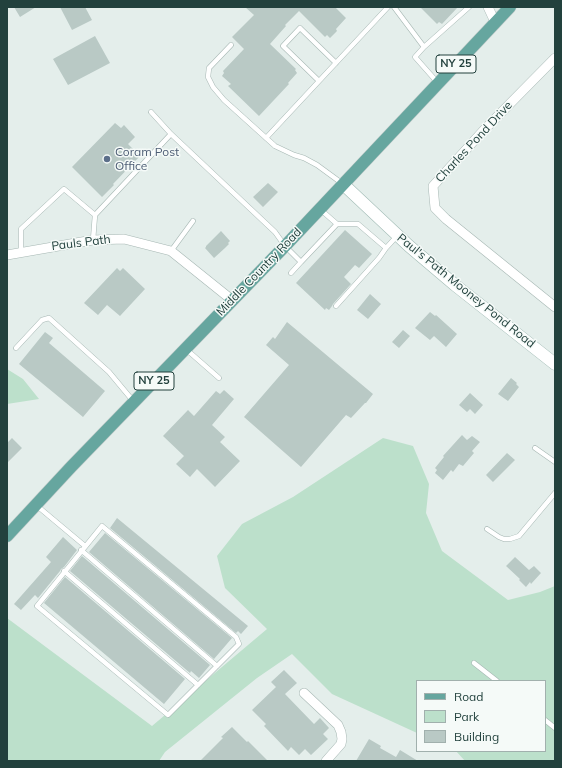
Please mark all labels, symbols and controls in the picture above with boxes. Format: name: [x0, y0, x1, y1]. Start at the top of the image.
road number: NY 25: [436, 55, 476, 73]
street label: Charles Pond Drive: [433, 98, 515, 186]
place label: Coram Post Office: [115, 145, 179, 173]
marker: Coram Post Office: [102, 154, 112, 164]
street label: Middle Country Road: [213, 225, 305, 319]
street label: Paul's Path Mooney Pond Road: [394, 231, 538, 351]
street label: Pauls Path: [51, 232, 111, 254]
road number: NY 25: [134, 372, 174, 390]
legend: [416, 680, 546, 752]
text: Road: [454, 689, 483, 704]
text: Park: [454, 709, 479, 724]
text: Building: [454, 729, 499, 744]

